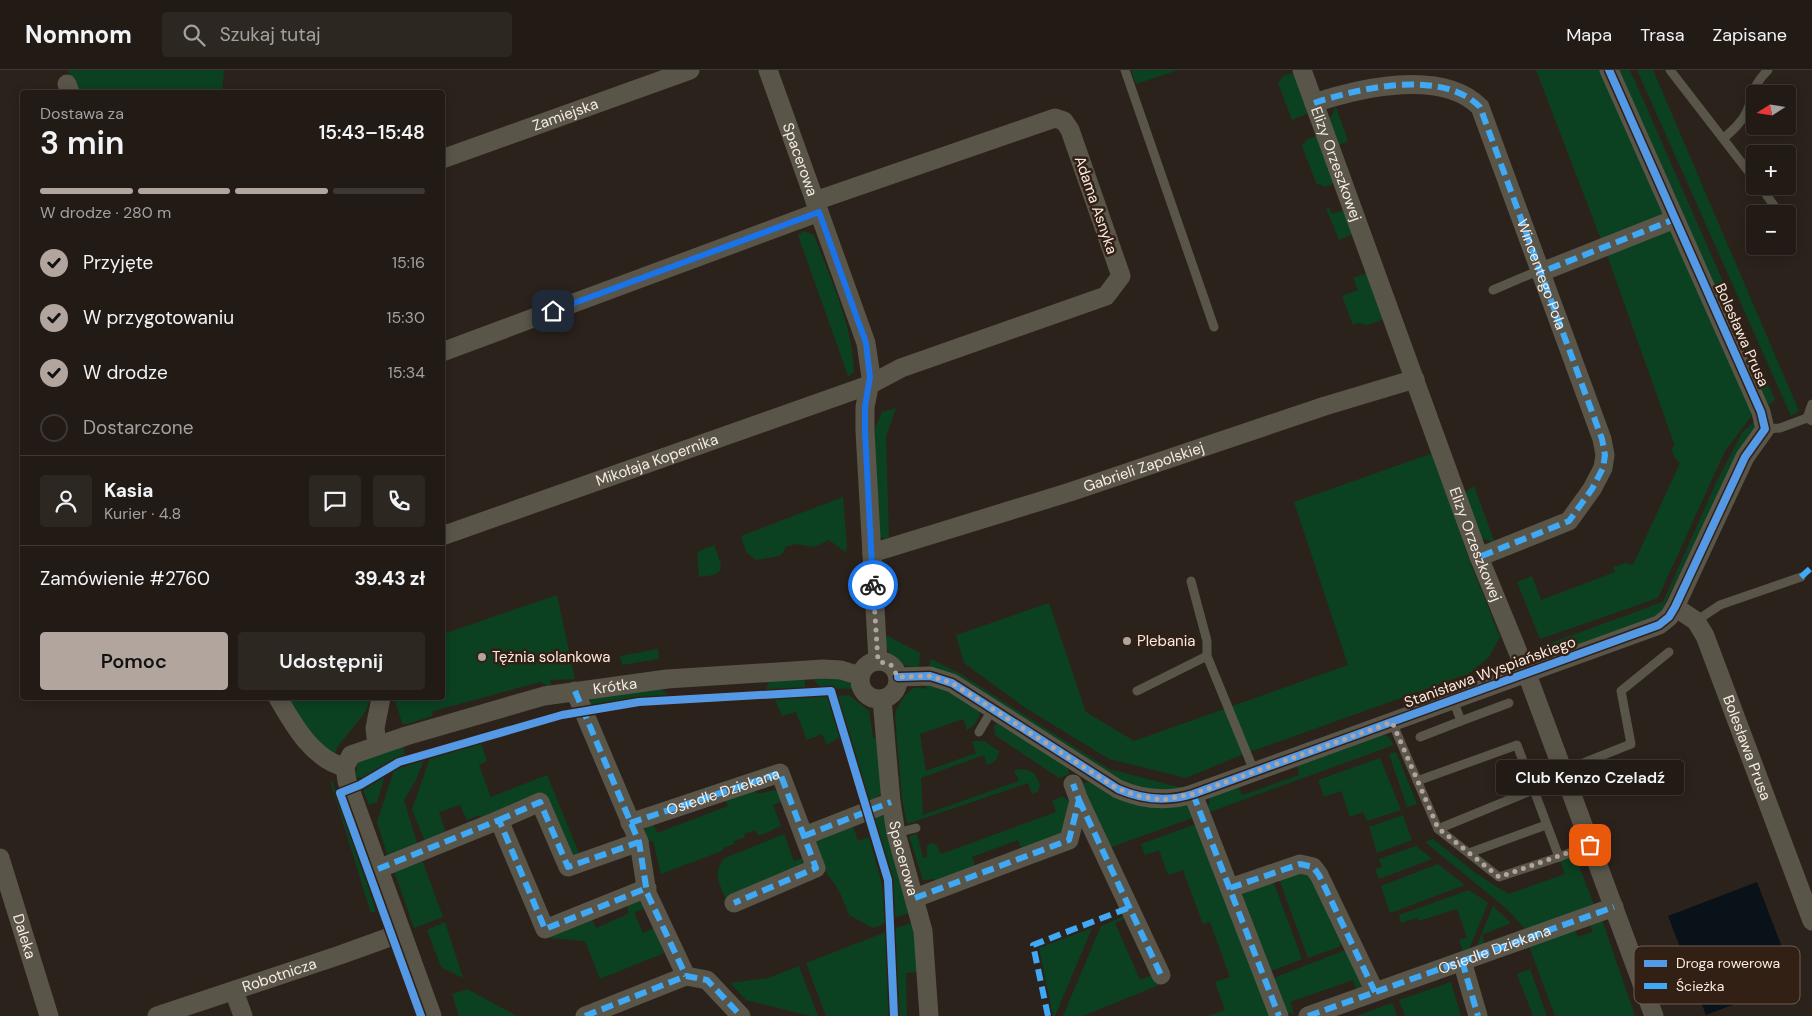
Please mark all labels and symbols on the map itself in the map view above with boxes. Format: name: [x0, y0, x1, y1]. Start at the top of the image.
north arrow: [1746, 85, 1796, 135]
street label: Zamiejska: [530, 94, 601, 136]
street label: Elizy Orzeszkowej: [1306, 104, 1366, 224]
street label: Spacerowa: [778, 120, 822, 199]
street label: Adama Asnyka: [1070, 153, 1122, 257]
street label: Wincentego Pola: [1512, 216, 1571, 333]
street label: Bolesława Prusa: [1710, 280, 1774, 390]
pin: [532, 290, 574, 332]
street label: Mikołaja Kopernika: [593, 429, 721, 491]
street label: Gabrieli Zapolskiej: [1081, 437, 1207, 497]
street label: Elizy Orzeszkowej: [1444, 484, 1506, 604]
courier: [848, 560, 898, 610]
place label: Plebania: [1137, 631, 1196, 651]
street label: Stanisława Wyspiańskiego: [1401, 632, 1579, 712]
marker: Plebania: [1121, 635, 1133, 647]
place label: Tężnia solankowa: [492, 647, 610, 667]
marker: Tężnia solankowa: [476, 651, 488, 663]
street label: Krótka: [592, 673, 638, 699]
street label: Bolesława Prusa: [1718, 692, 1776, 803]
callout: Club Kenzo Czeladź: [1496, 760, 1684, 795]
street label: Osiedle Dziekana: [664, 764, 782, 820]
street label: Spacerowa: [884, 819, 923, 898]
pin: [1569, 824, 1611, 866]
street label: Daleka: [8, 911, 41, 961]
street label: Osiedle Dziekana: [1435, 920, 1554, 979]
legend: [1634, 946, 1800, 1004]
street label: Robotnicza: [240, 954, 319, 997]
text: Droga rowerowa: [1676, 954, 1780, 972]
text: Ścieżka: [1676, 977, 1724, 995]

